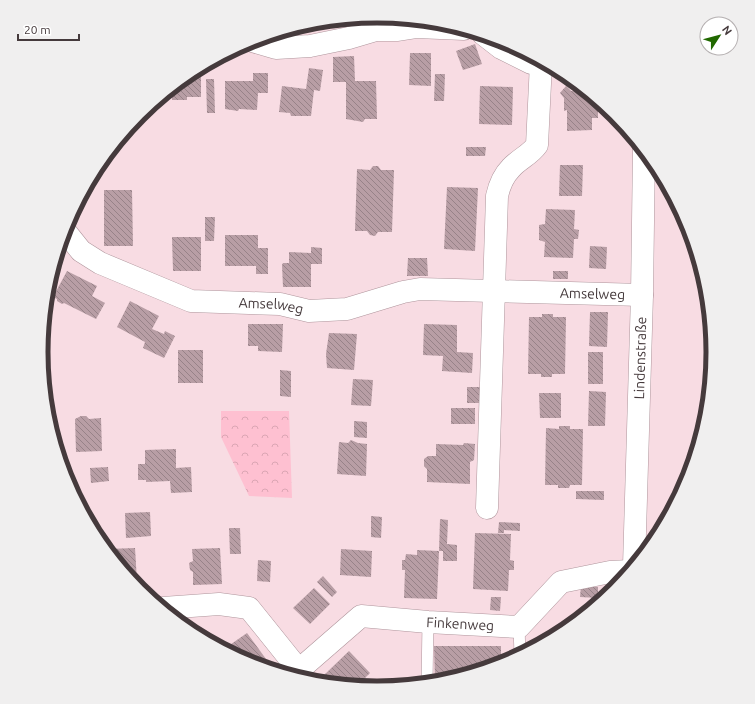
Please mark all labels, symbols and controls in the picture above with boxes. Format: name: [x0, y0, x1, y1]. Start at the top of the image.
scale bar: [18, 16, 79, 42]
north arrow: [699, 16, 739, 56]
text: 20 m: [24, 23, 51, 36]
text: N: [720, 23, 734, 37]
street label: Amselweg: [560, 285, 625, 303]
street label: Amselweg: [238, 295, 305, 317]
street label: Lindenstraße: [631, 316, 649, 400]
street label: Finkenweg: [426, 614, 495, 634]

